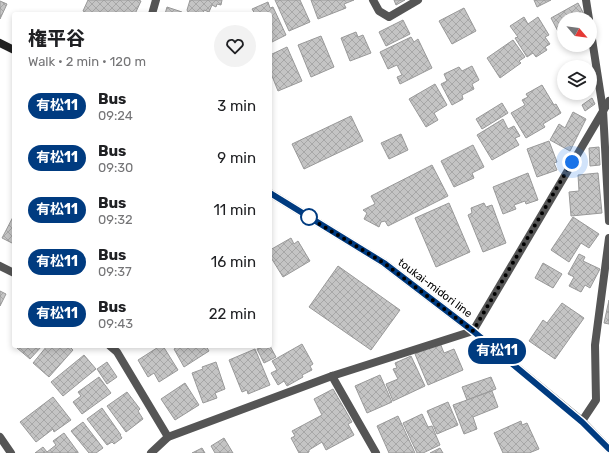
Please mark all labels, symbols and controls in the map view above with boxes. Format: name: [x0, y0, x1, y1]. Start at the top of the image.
north arrow: [557, 12, 597, 52]
map controls: [557, 12, 597, 100]
button: heart: [214, 25, 256, 67]
text: 権平谷: [28, 27, 85, 50]
text: Walk · 2 min · 120 m: [28, 54, 146, 69]
button: layers: [557, 60, 597, 100]
text: Bus: [98, 90, 126, 108]
text: 有松11: [36, 97, 78, 114]
text: 3 min: [217, 97, 256, 115]
text: 09:24: [98, 108, 133, 123]
text: Bus: [98, 142, 126, 160]
text: 有松11: [36, 149, 78, 166]
text: 9 min: [217, 149, 256, 167]
your location: [562, 152, 582, 172]
text: 09:30: [98, 160, 133, 175]
text: Bus: [98, 194, 126, 212]
text: 有松11: [36, 201, 78, 218]
text: 11 min: [213, 201, 256, 219]
unlabelled marker: [300, 208, 318, 226]
text: 09:32: [98, 212, 133, 227]
text: Bus: [98, 246, 126, 264]
text: 有松11: [36, 253, 78, 270]
text: 16 min: [211, 253, 256, 271]
street label: toukai-midori line: [395, 256, 475, 320]
text: 09:37: [98, 264, 132, 279]
text: Bus: [98, 298, 126, 316]
text: 有松11: [36, 305, 78, 322]
text: 22 min: [209, 305, 256, 323]
text: 09:43: [98, 316, 133, 331]
line badge: 有松11: [469, 338, 525, 364]
text: 有松11: [476, 342, 518, 359]

